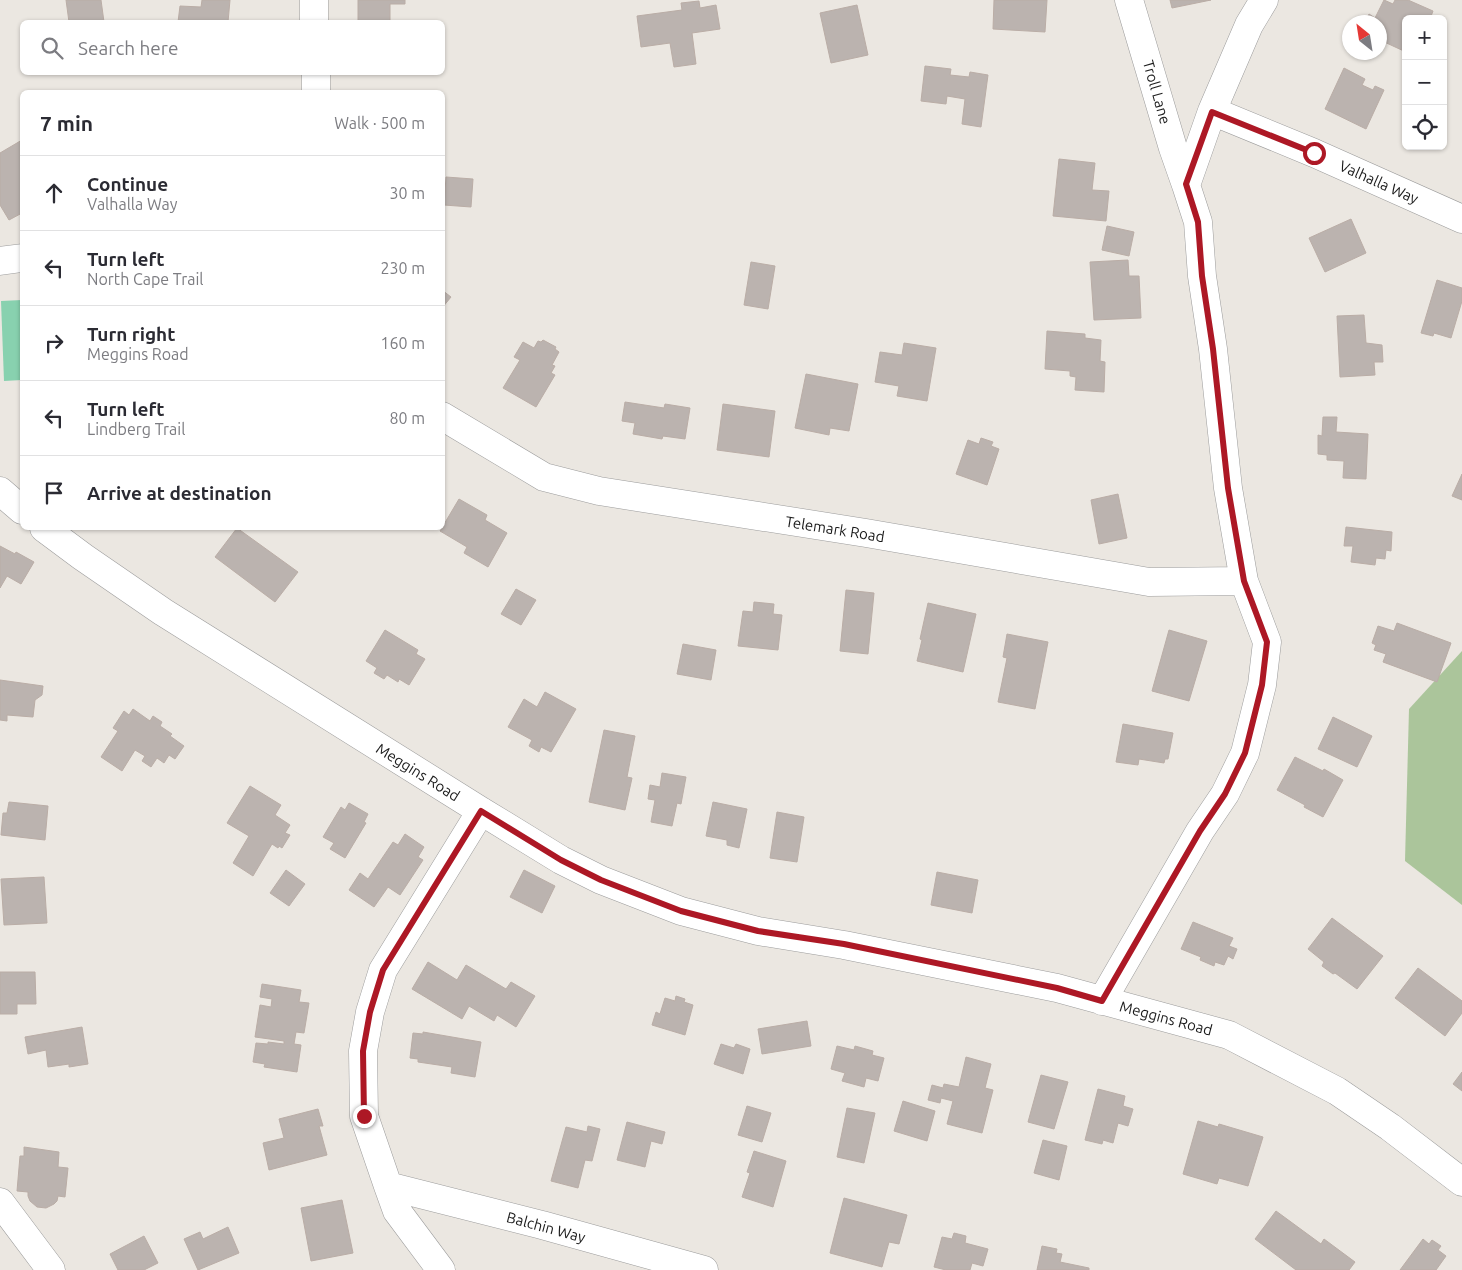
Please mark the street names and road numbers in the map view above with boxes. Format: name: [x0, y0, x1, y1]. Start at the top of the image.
street label: Troll Lane: [1140, 58, 1174, 126]
street label: Valhalla Way: [1337, 157, 1421, 207]
street label: Telemark Road: [784, 513, 886, 545]
street label: Meggins Road: [373, 740, 463, 804]
street label: Meggins Road: [1118, 997, 1214, 1039]
street label: Balchin Way: [505, 1208, 587, 1246]

